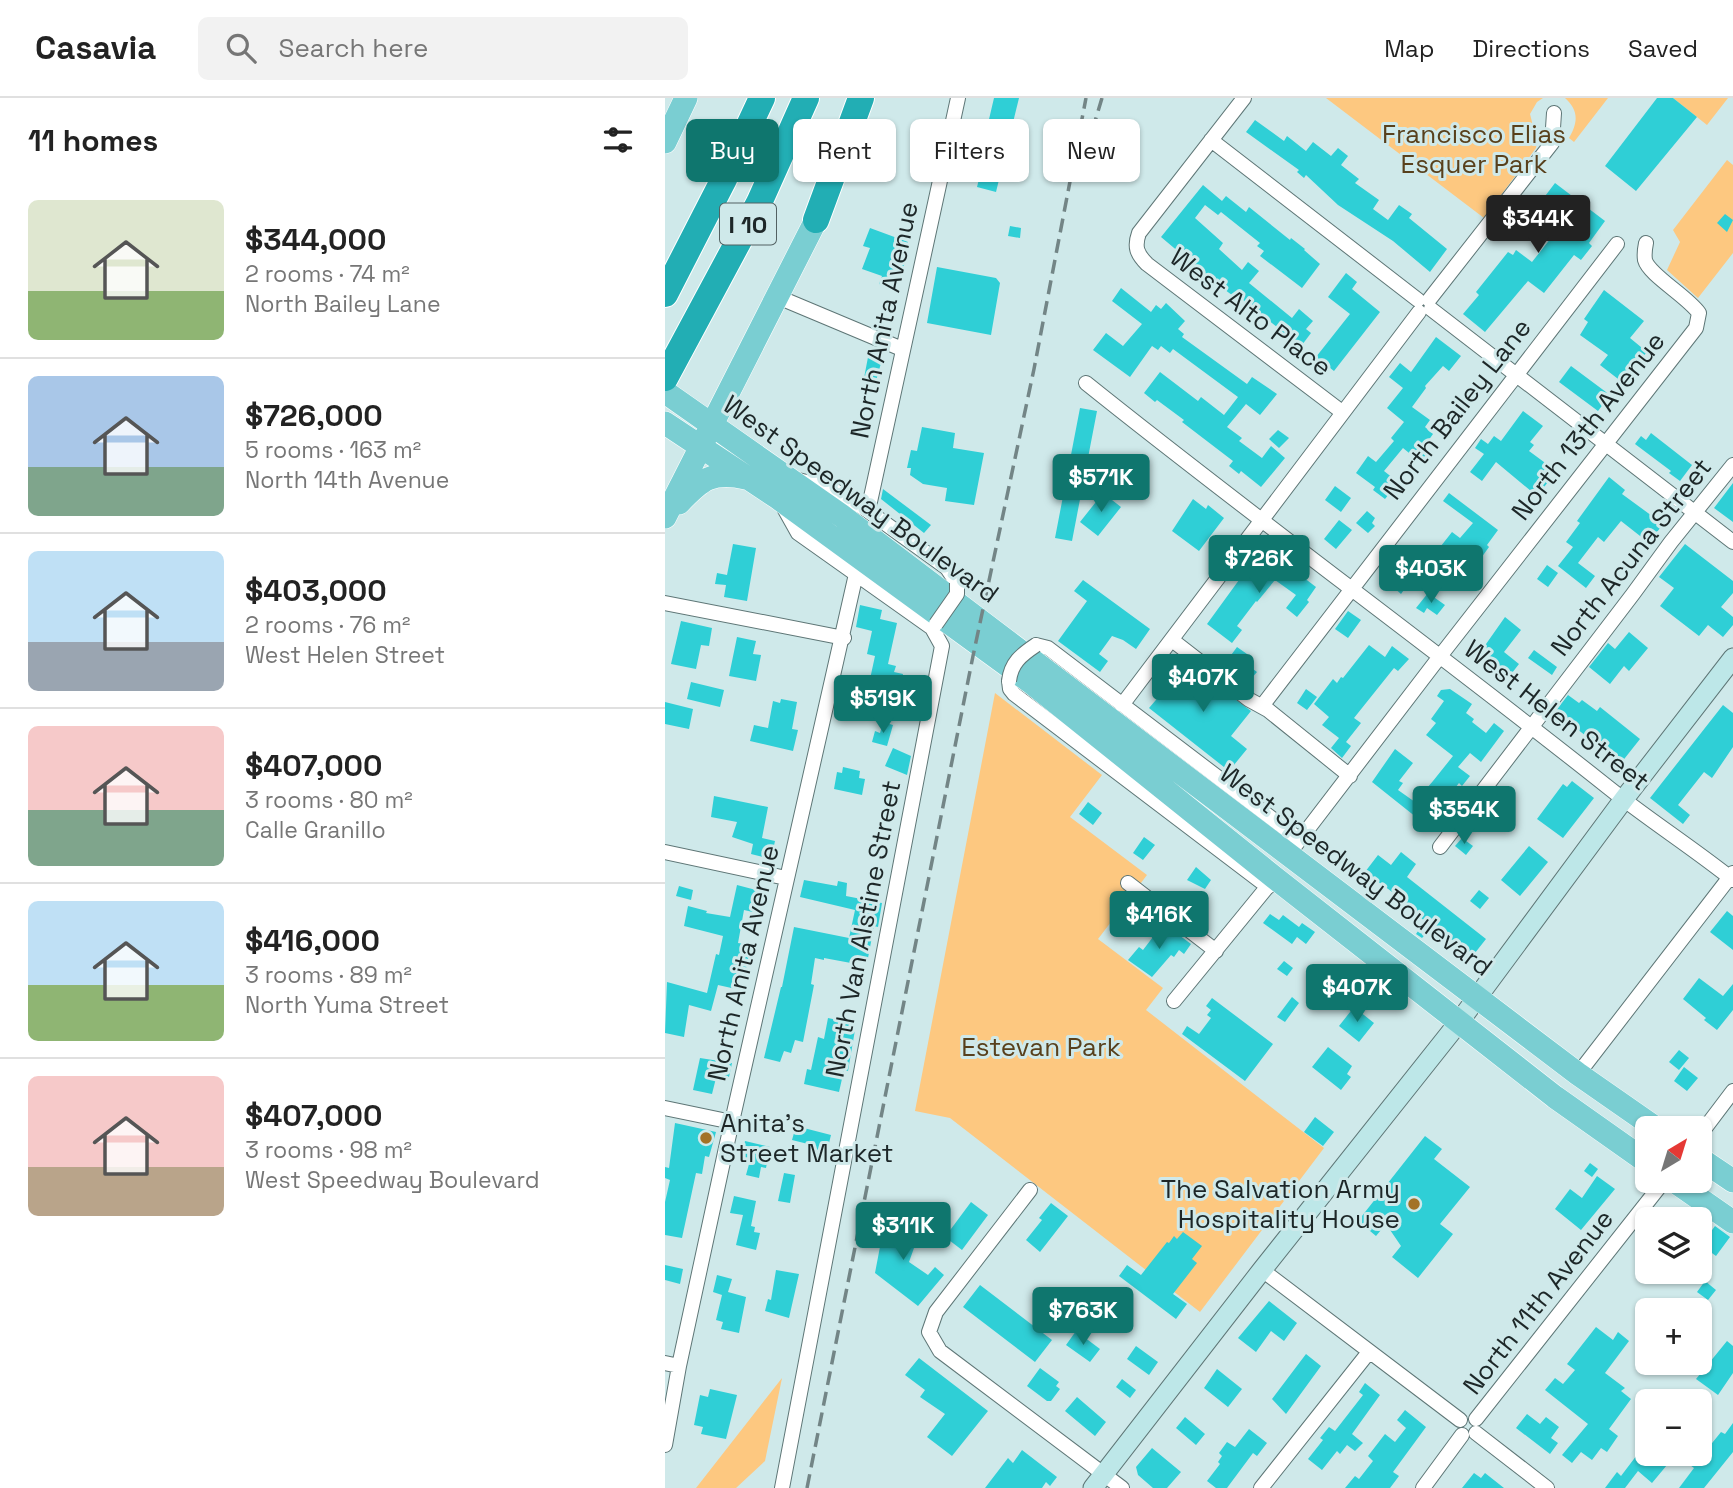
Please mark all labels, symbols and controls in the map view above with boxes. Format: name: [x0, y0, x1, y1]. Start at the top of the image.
search box: [198, 17, 688, 80]
text: Casavia: [35, 27, 156, 69]
icon: search: [222, 29, 260, 67]
text: Search here: [278, 31, 428, 65]
text: Map: [1384, 33, 1434, 64]
text: Directions: [1472, 33, 1590, 64]
text: Saved: [1628, 33, 1698, 64]
park label: Francisco Elias Esquer Park: [1382, 117, 1566, 181]
chip: Buy: [686, 119, 779, 182]
chip: Rent: [793, 119, 896, 182]
chip: Filters: [910, 119, 1029, 182]
chip: New: [1043, 119, 1140, 182]
text: 11 homes: [28, 121, 158, 160]
icon: filters: [599, 121, 637, 159]
pin: $344K: [1489, 195, 1587, 255]
street label: North Anita Avenue: [842, 199, 926, 441]
text: $344K: [1502, 203, 1574, 233]
road number: I 10: [720, 204, 776, 244]
text: $344,000: [245, 220, 386, 259]
icon: home: [84, 228, 168, 312]
street label: West Alto Place: [1163, 240, 1339, 384]
text: 2 rooms · 74 m²: [245, 259, 410, 289]
text: North Bailey Lane: [245, 289, 441, 319]
street label: North Bailey Lane: [1376, 311, 1538, 507]
street label: North 13th Avenue: [1504, 325, 1672, 527]
street label: West Speedway Boulevard: [716, 387, 1006, 611]
text: $726,000: [245, 396, 383, 435]
icon: home: [84, 404, 168, 488]
text: 5 rooms · 163 m²: [245, 435, 421, 465]
street label: North Acuna Street: [1543, 451, 1719, 663]
pin: $571K: [1052, 454, 1150, 514]
text: $571K: [1069, 462, 1133, 492]
text: North 14th Avenue: [245, 465, 449, 495]
pin: $726K: [1210, 536, 1308, 595]
text: $726K: [1225, 543, 1293, 573]
pin: $403K: [1382, 546, 1480, 605]
text: $403K: [1395, 553, 1467, 583]
text: $403,000: [245, 571, 387, 610]
icon: home: [84, 579, 168, 663]
text: 2 rooms · 76 m²: [245, 610, 410, 640]
street label: West Helen Street: [1457, 632, 1657, 798]
text: West Helen Street: [245, 640, 445, 670]
pin: $407K: [1154, 654, 1252, 714]
text: $407K: [1168, 662, 1238, 692]
pin: $519K: [834, 676, 932, 735]
text: $519K: [850, 683, 916, 713]
text: $407,000: [245, 746, 382, 785]
icon: home: [84, 754, 168, 838]
street label: West Speedway Boulevard: [1213, 756, 1499, 984]
street label: North Van Alstine Street: [818, 778, 908, 1080]
text: 3 rooms · 80 m²: [245, 785, 413, 815]
pin: $354K: [1415, 786, 1513, 846]
text: $354K: [1429, 794, 1499, 824]
text: Calle Granillo: [245, 815, 386, 845]
street label: North Anita Avenue: [699, 842, 787, 1084]
pin: $416K: [1110, 892, 1208, 951]
text: $416K: [1126, 899, 1192, 929]
text: $416,000: [245, 921, 380, 960]
icon: home: [84, 929, 168, 1013]
text: 3 rooms · 89 m²: [245, 960, 412, 990]
pin: $407K: [1308, 964, 1406, 1024]
text: $407K: [1322, 972, 1392, 1002]
text: North Yuma Street: [245, 990, 449, 1020]
park label: Estevan Park: [961, 1030, 1121, 1064]
text: $407,000: [245, 1096, 382, 1135]
icon: home: [84, 1104, 168, 1188]
place label: Anita's Street Market: [720, 1106, 894, 1170]
north arrow: [1635, 1116, 1711, 1194]
map controls: [1635, 1116, 1712, 1466]
marker: Anita's Street Market: [698, 1130, 714, 1146]
text: 3 rooms · 98 m²: [245, 1135, 412, 1165]
text: West Speedway Boulevard: [245, 1165, 539, 1195]
place label: The Salvation Army Hospitality House: [1161, 1172, 1400, 1236]
marker: The Salvation Army Hospitality House: [1406, 1196, 1422, 1212]
pin: $311K: [854, 1202, 952, 1262]
street label: North 11th Avenue: [1455, 1203, 1621, 1401]
button: layers: [1635, 1207, 1712, 1284]
text: $311K: [872, 1210, 934, 1240]
pin: $763K: [1034, 1288, 1132, 1347]
text: $763K: [1048, 1295, 1118, 1325]
button: +: [1635, 1298, 1712, 1375]
button: −: [1635, 1389, 1712, 1466]

